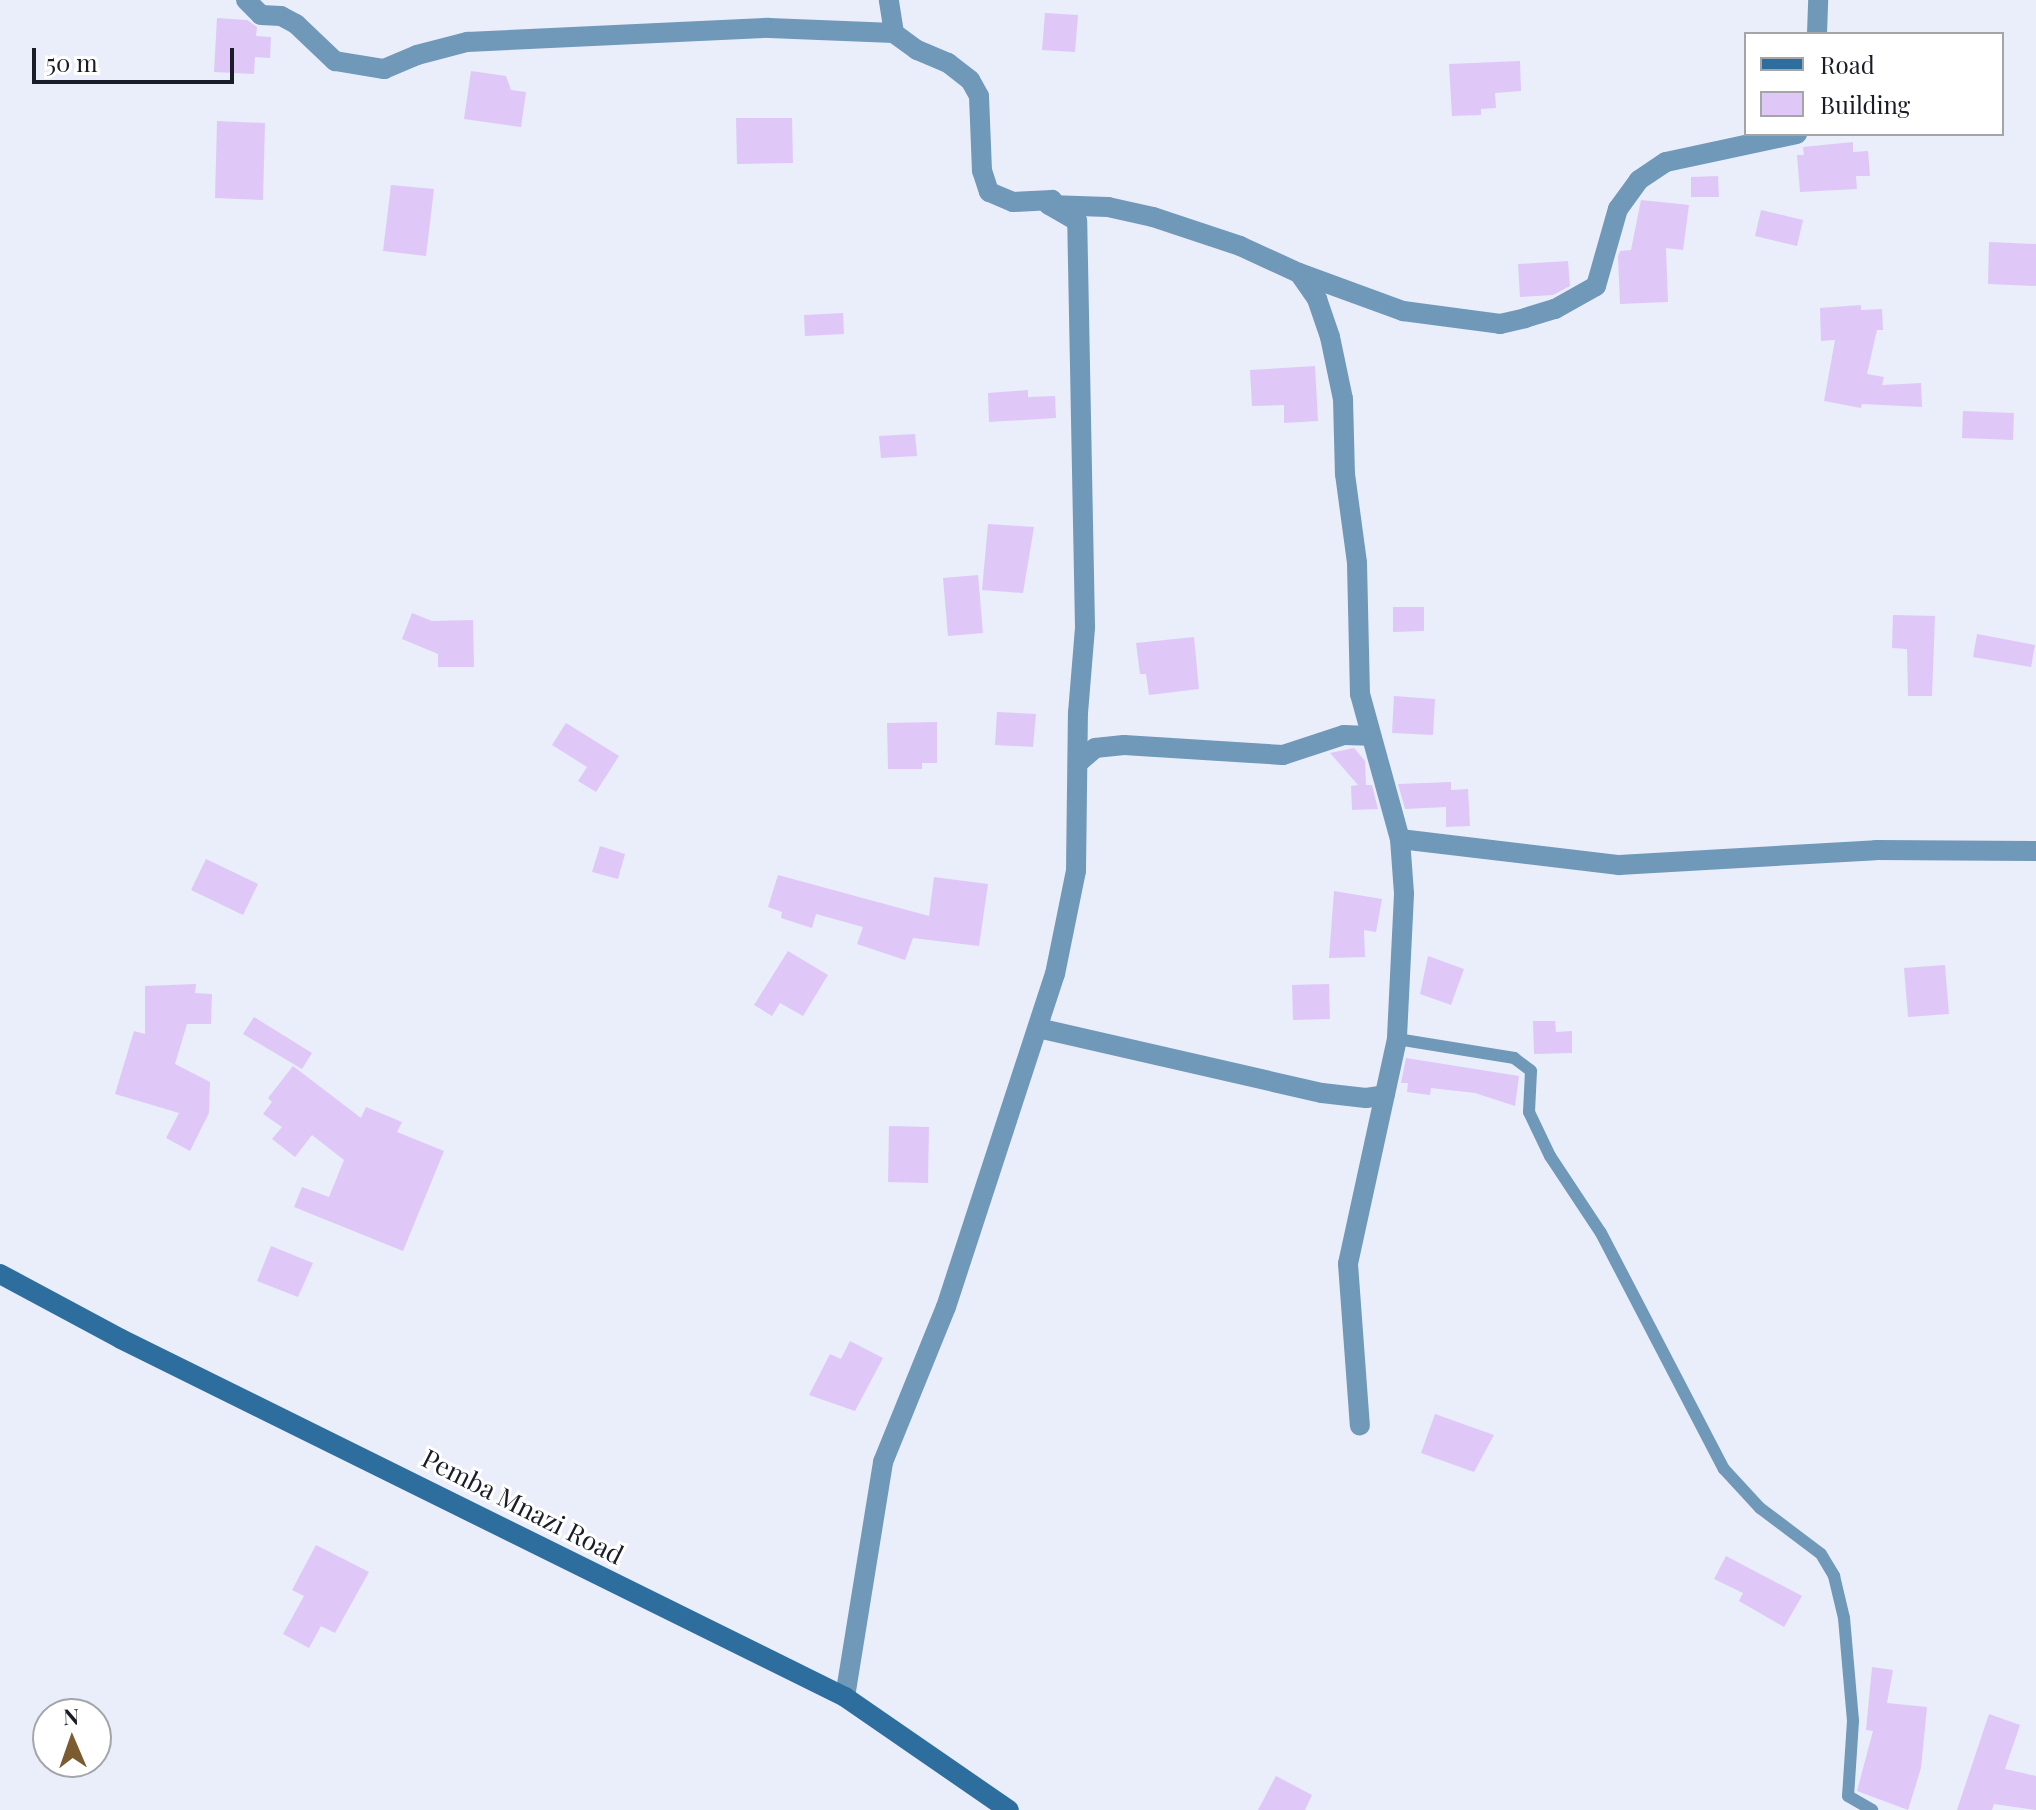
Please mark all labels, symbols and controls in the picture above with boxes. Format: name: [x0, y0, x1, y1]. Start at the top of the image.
scale bar: [36, 32, 238, 82]
legend: [1744, 32, 2004, 136]
text: 50 m: [46, 46, 98, 78]
text: Road: [1820, 48, 1875, 80]
text: Building: [1820, 88, 1910, 120]
street label: Pemba Mnazi Road: [417, 1442, 629, 1570]
north arrow: [32, 1698, 112, 1778]
text: N: [63, 1701, 80, 1731]

